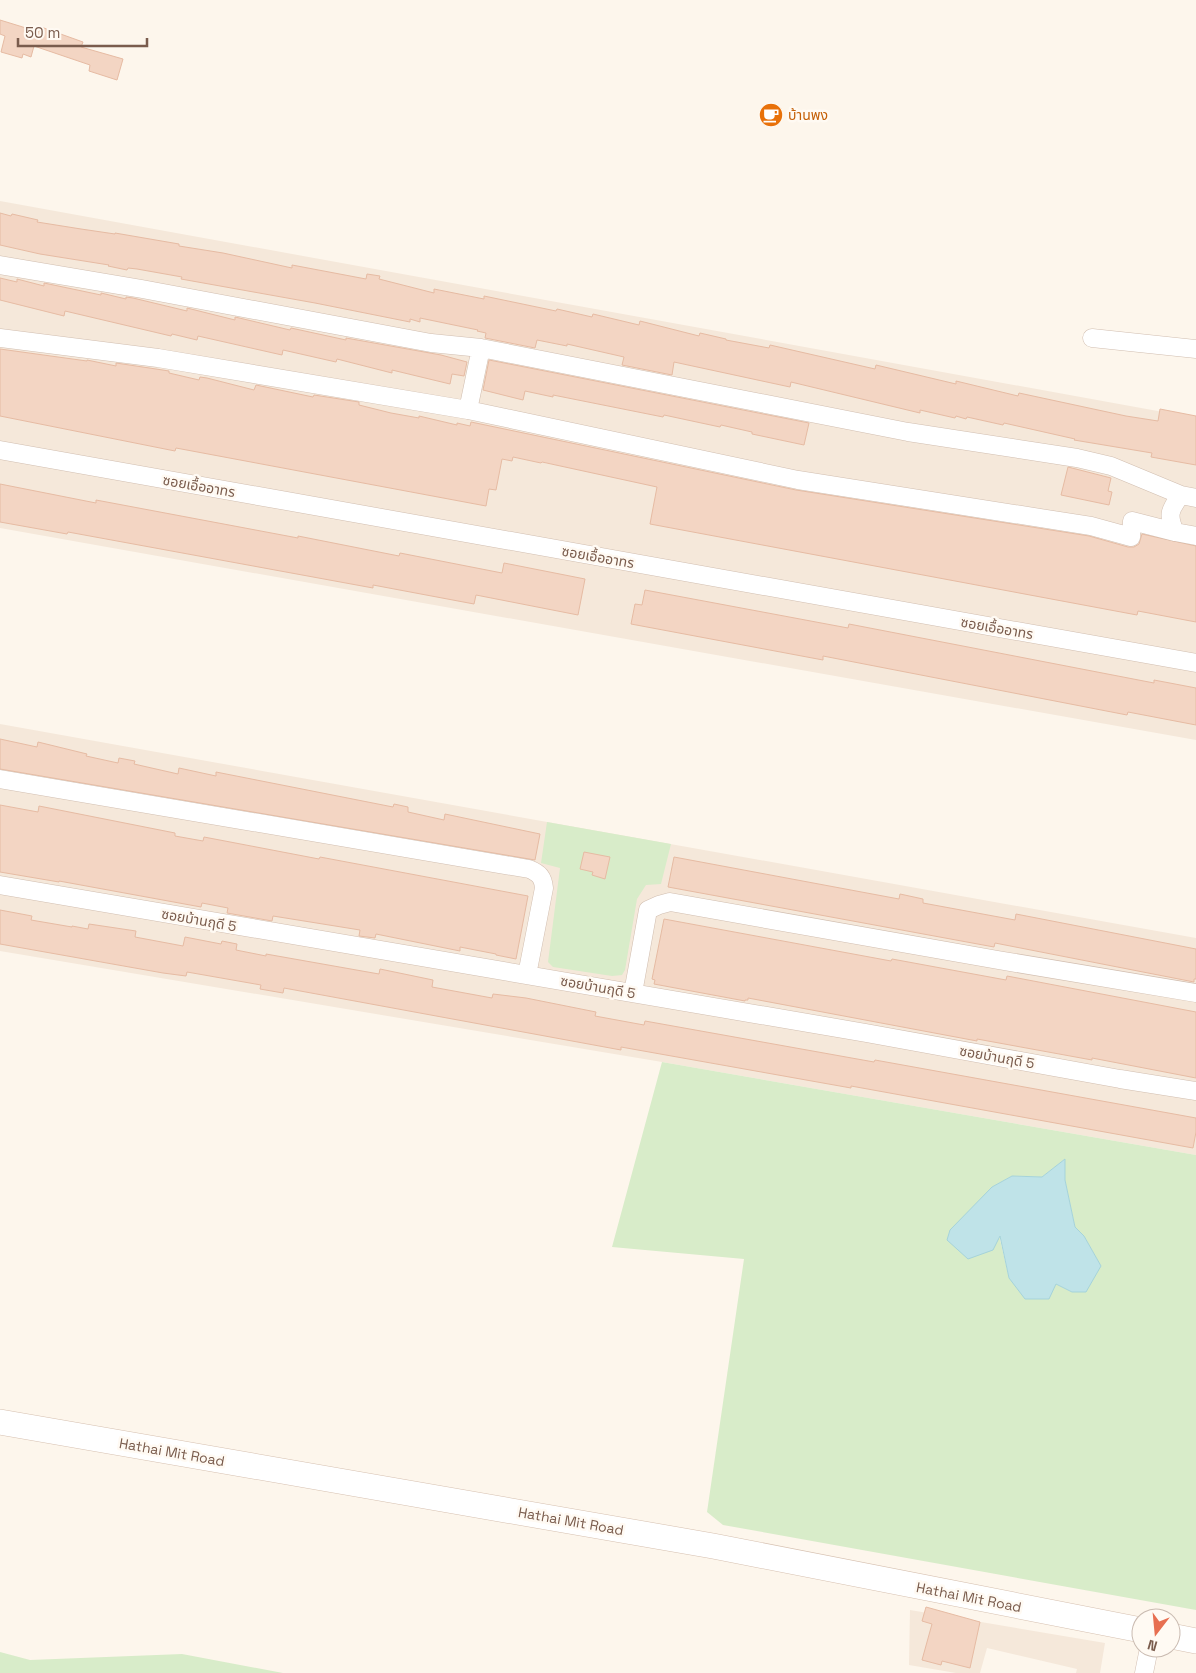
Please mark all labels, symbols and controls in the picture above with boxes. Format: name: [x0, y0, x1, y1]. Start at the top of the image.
scale bar: [18, 15, 146, 47]
text: 50 m: [25, 23, 60, 42]
cafe icon: บ้านพง: [758, 102, 784, 128]
place label: บ้านพง: [788, 106, 828, 124]
street label: ซอยเอื้ออาทร: [161, 470, 237, 501]
street label: ซอยเอื้ออาทร: [560, 541, 636, 572]
street label: ซอยเอื้ออาทร: [959, 612, 1035, 643]
street label: ซอยบ้านฤดี 5: [160, 905, 238, 935]
street label: ซอยบ้านฤดี 5: [559, 972, 637, 1002]
street label: ซอยบ้านฤดี 5: [958, 1042, 1036, 1072]
street label: Hathai Mit Road: [118, 1434, 226, 1470]
street label: Hathai Mit Road: [517, 1503, 625, 1539]
street label: Hathai Mit Road: [915, 1578, 1023, 1616]
north arrow: [1131, 1608, 1181, 1658]
text: N: [1145, 1636, 1159, 1655]

